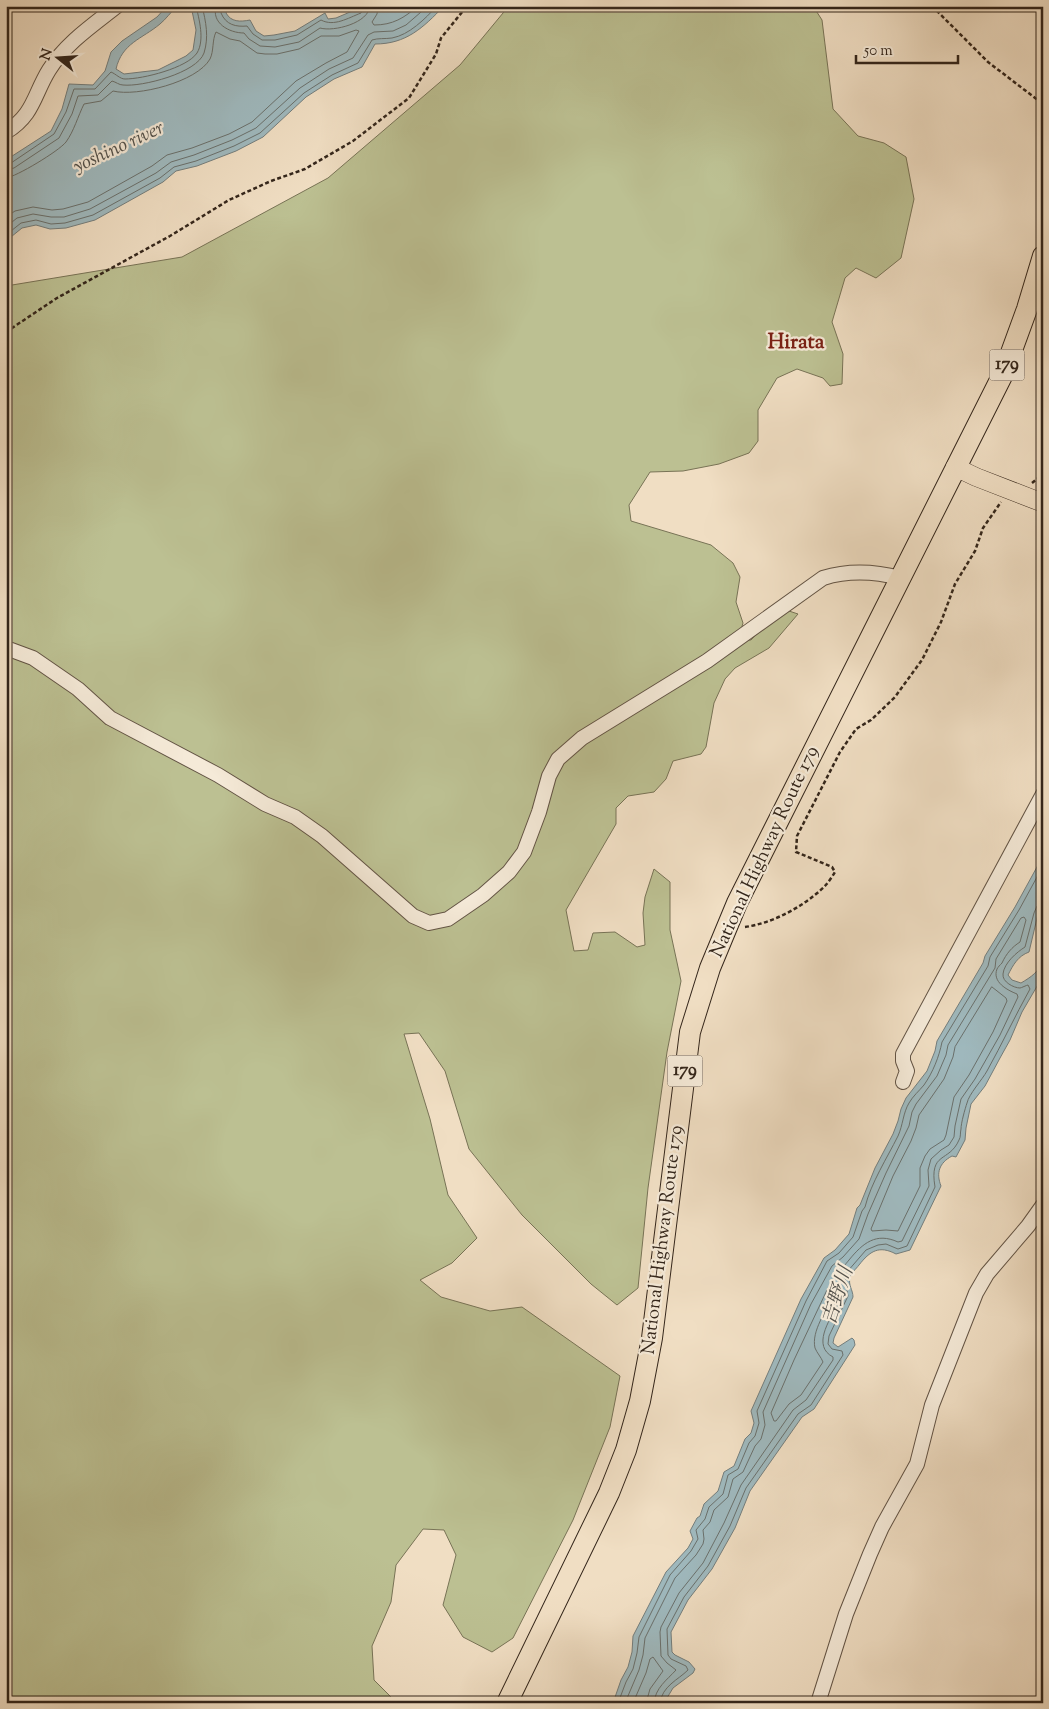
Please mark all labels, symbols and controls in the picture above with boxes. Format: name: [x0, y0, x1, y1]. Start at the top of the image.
north arrow: [32, 32, 82, 82]
scale bar: [856, 32, 959, 64]
text: 50 m: [863, 41, 893, 62]
text: N: [36, 47, 59, 63]
water label: yoshino river: [69, 114, 169, 182]
district label: Hirata: [768, 328, 825, 358]
road number: 179: [990, 350, 1024, 380]
street label: National Highway Route 179: [704, 742, 826, 962]
road number: 179: [668, 1056, 702, 1086]
street label: National Highway Route 179: [636, 1124, 690, 1356]
water label: 吉野川: [816, 1261, 863, 1329]

